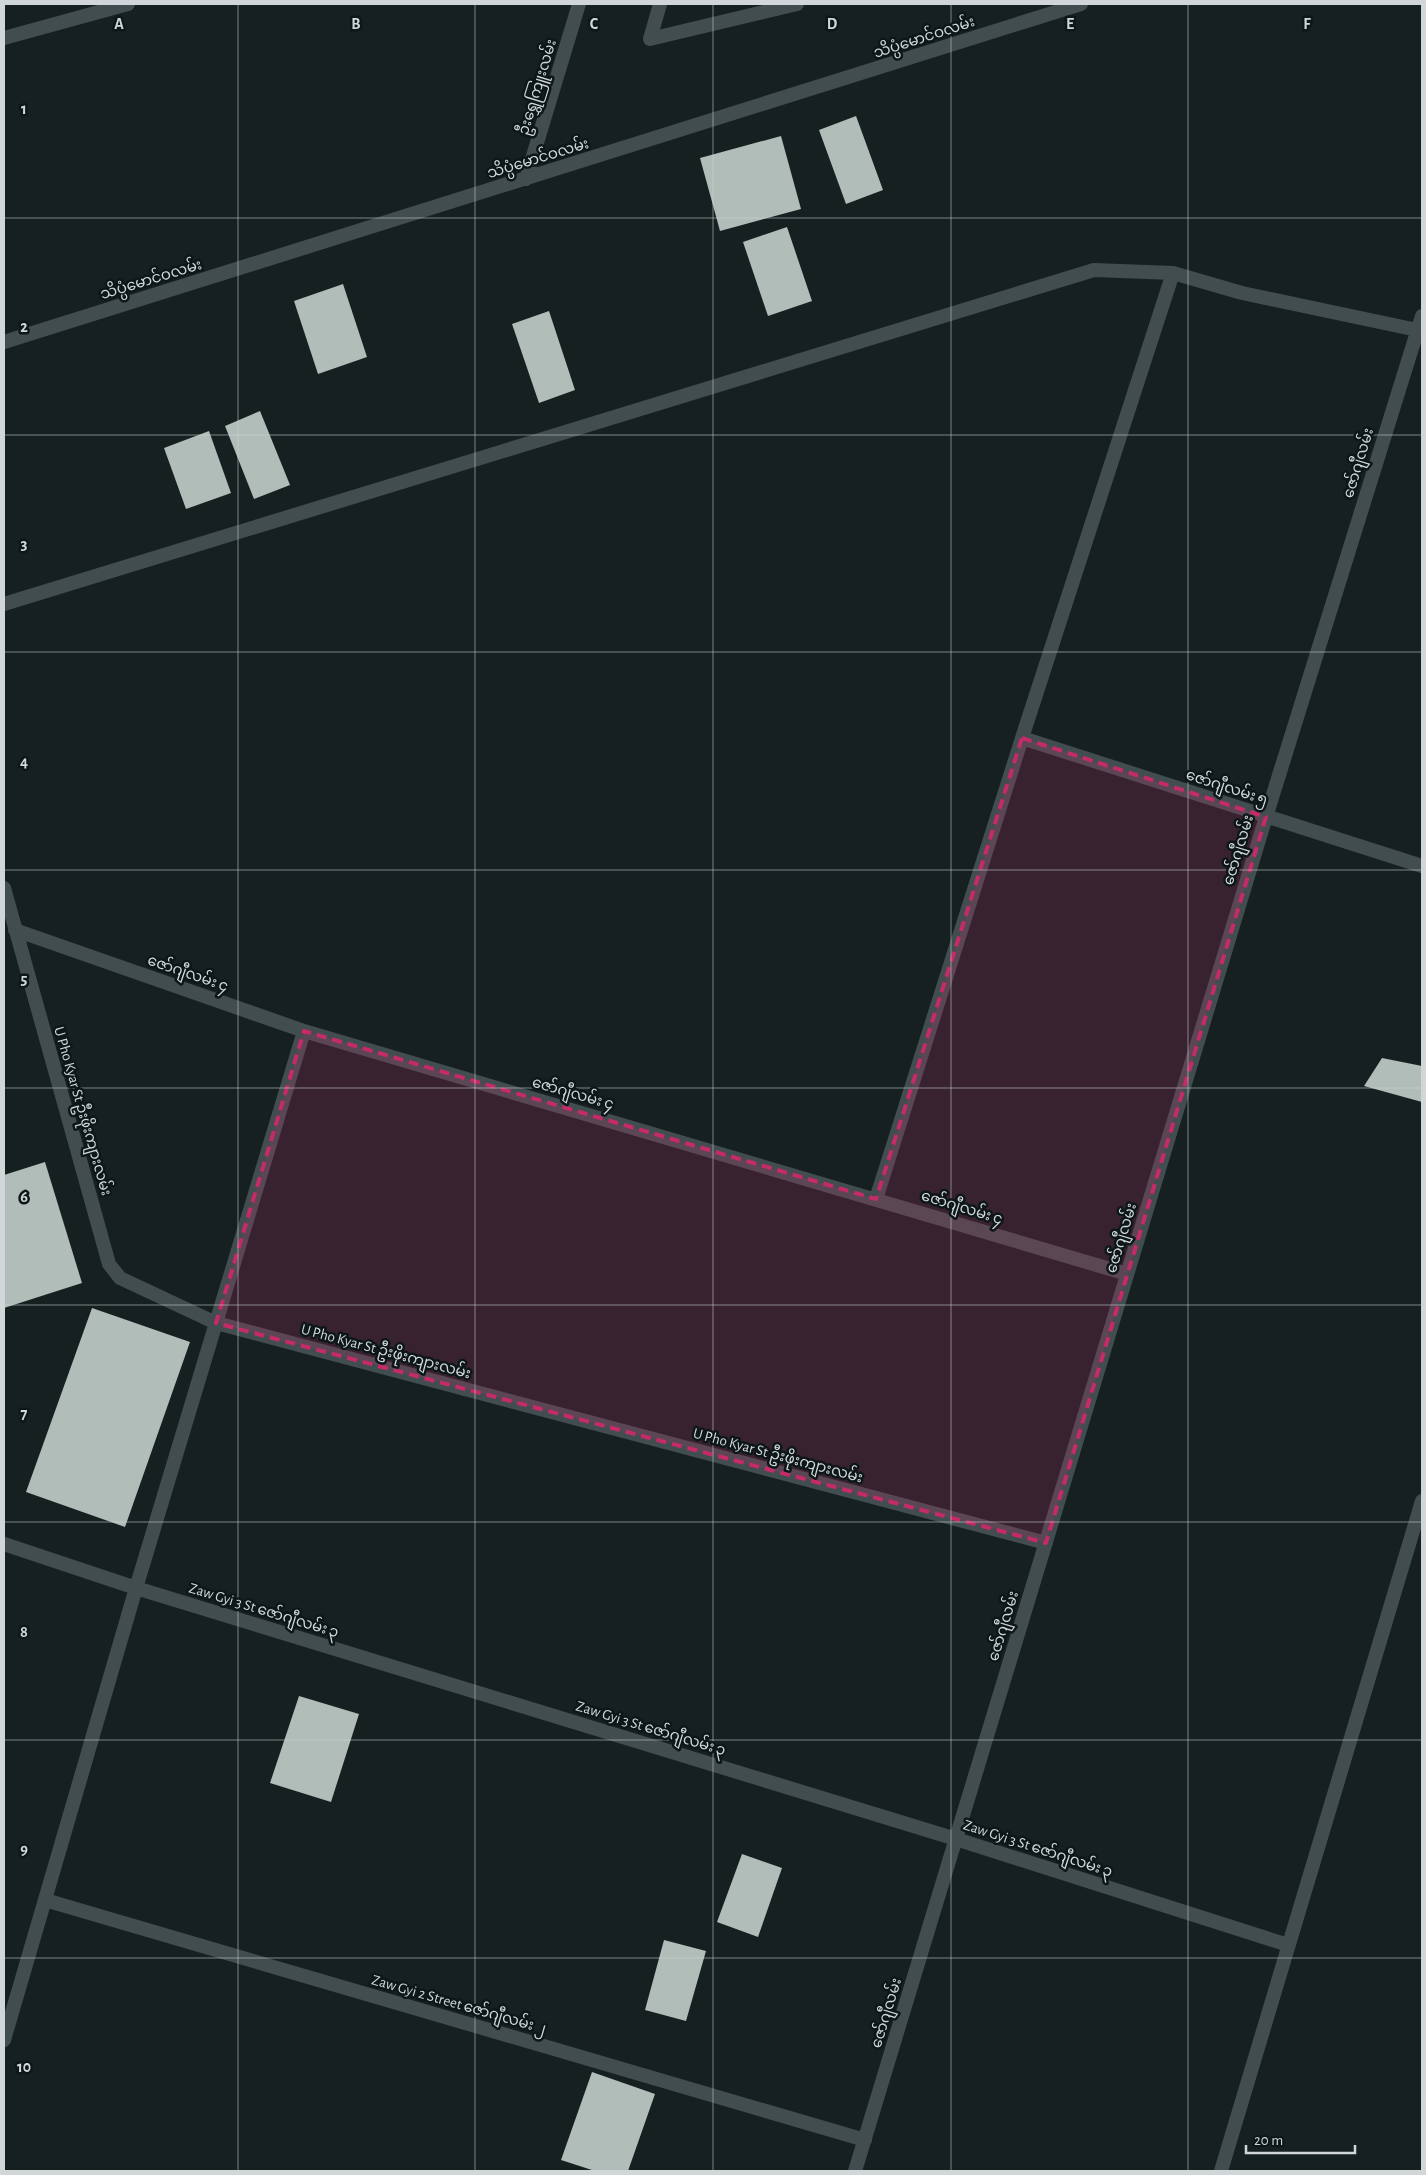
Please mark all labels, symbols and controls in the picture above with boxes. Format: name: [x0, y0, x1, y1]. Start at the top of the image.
street label: သိပ္ပံမောင်ဝလမ်း: [871, 11, 978, 65]
text: A: [114, 16, 124, 32]
text: B: [351, 16, 361, 32]
text: C: [590, 16, 599, 32]
text: D: [827, 16, 838, 32]
text: E: [1066, 16, 1074, 32]
text: F: [1303, 16, 1311, 32]
street label: ဦးရွှေကြူးလမ်း: [513, 37, 563, 138]
text: 1: [21, 101, 27, 117]
street label: သိပ္ပံမောင်ဝလမ်း: [485, 133, 592, 185]
street label: သိပ္ပံမောင်ဝလမ်း: [98, 254, 205, 306]
text: 2: [20, 319, 28, 335]
street label: ဇော်ဂျီလမ်း: [1338, 425, 1380, 501]
text: 3: [21, 536, 28, 552]
text: 4: [20, 754, 28, 770]
street label: ဇော်ဂျီလမ်း ၅: [1183, 764, 1271, 812]
street label: ဇော်ဂျီလမ်း: [1218, 812, 1260, 888]
street label: ဇော်ဂျီလမ်း ၄: [144, 950, 231, 998]
text: 5: [21, 971, 28, 987]
street label: U Pho Kyar St ဦးဖိုးကျားလမ်း: [47, 1024, 117, 1198]
street label: ဇော်ဂျီလမ်း ၄: [529, 1072, 616, 1116]
street label: ဇော်ဂျီလမ်း ၄: [918, 1185, 1005, 1231]
text: 6: [20, 1189, 28, 1205]
street label: ဇော်ဂျီလမ်း: [1101, 1200, 1143, 1276]
street label: U Pho Kyar St ဦးဖိုးကျားလမ်း: [298, 1319, 473, 1385]
text: 7: [21, 1406, 28, 1422]
street label: U Pho Kyar St ဦးဖိုးကျားလမ်း: [690, 1423, 865, 1489]
street label: Zaw Gyi 3 St ဇော်ဂျီလမ်း ၃: [186, 1578, 341, 1644]
street label: ဇော်ဂျီလမ်း: [983, 1588, 1025, 1664]
text: 8: [20, 1624, 28, 1640]
street label: Zaw Gyi 3 St ဇော်ဂျီလမ်း ၃: [573, 1696, 728, 1762]
street label: Zaw Gyi 3 St ဇော်ဂျီလမ်း ၃: [960, 1814, 1115, 1883]
text: 9: [20, 1841, 28, 1857]
street label: Zaw Gyi 2 Street ဇော်ဂျီလမ်း ၂: [369, 1969, 549, 2040]
street label: ဇော်ဂျီလမ်း: [866, 1975, 908, 2051]
text: 10: [17, 2059, 31, 2075]
scale bar: [1246, 2122, 1355, 2154]
text: 20 m: [1254, 2133, 1283, 2148]

